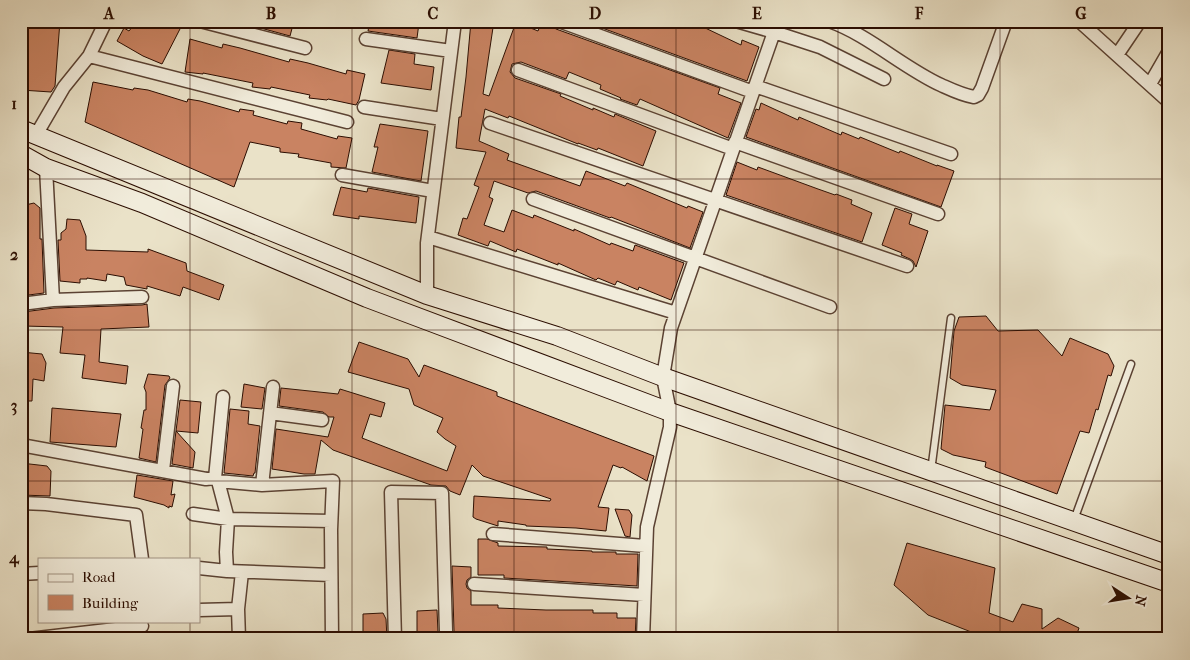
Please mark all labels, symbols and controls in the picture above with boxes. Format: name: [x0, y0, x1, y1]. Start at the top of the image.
text: A: [103, 4, 115, 23]
text: B: [266, 4, 276, 23]
text: C: [428, 4, 439, 23]
text: D: [589, 4, 601, 23]
text: E: [752, 4, 762, 23]
text: F: [914, 4, 924, 23]
text: G: [1075, 4, 1087, 23]
text: 1: [11, 94, 17, 113]
text: 2: [10, 245, 18, 264]
text: 3: [11, 396, 17, 416]
text: 4: [8, 548, 20, 568]
legend: [38, 558, 200, 622]
text: Road: [82, 568, 116, 586]
north arrow: [1102, 572, 1152, 622]
text: Building: [82, 594, 139, 612]
text: N: [1131, 594, 1150, 608]

